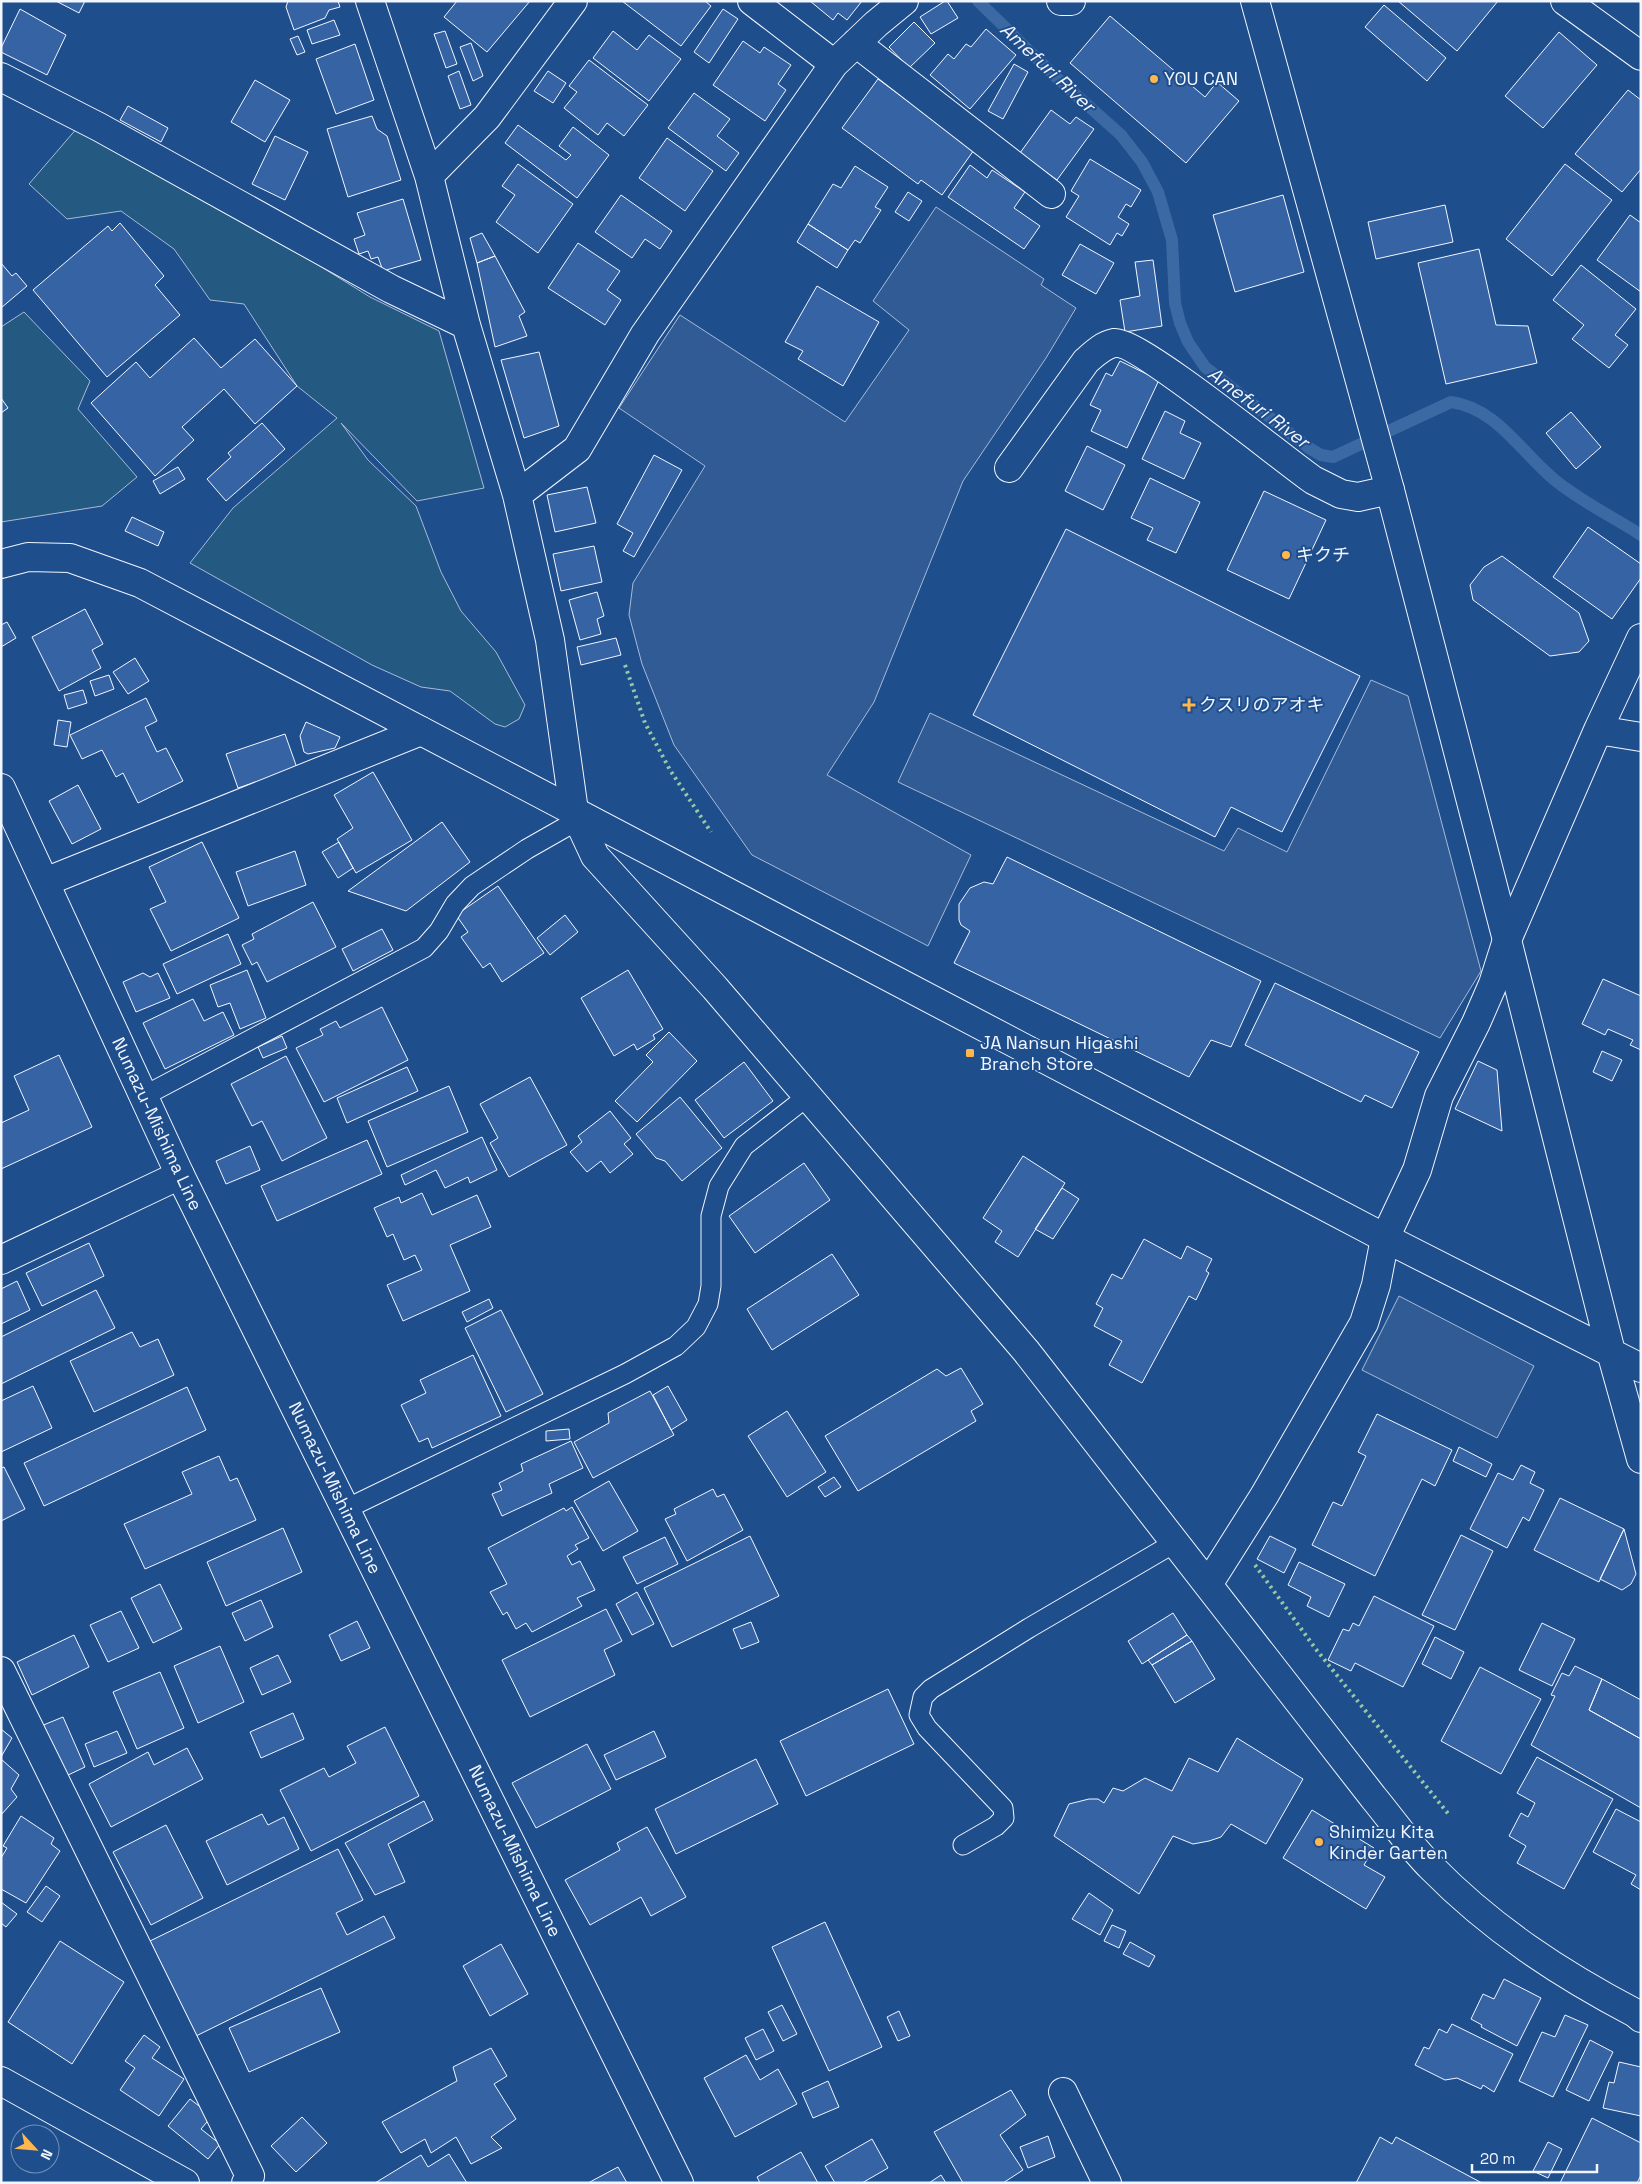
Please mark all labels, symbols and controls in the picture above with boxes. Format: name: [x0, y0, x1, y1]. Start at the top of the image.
water label: Amefuri River: [995, 17, 1102, 119]
place label: YOU CAN: [1164, 67, 1238, 90]
marker: YOU CAN: [1148, 73, 1160, 85]
water label: Amefuri River: [1203, 361, 1316, 455]
place label: キクチ: [1296, 543, 1350, 566]
marker: キクチ: [1280, 549, 1292, 561]
place label: クスリのアオキ: [1199, 693, 1324, 716]
marker: クスリのアオキ: [1183, 699, 1195, 711]
place label: JA Nansun Higashi Branch Store: [980, 1031, 1138, 1075]
street label: Numazu-Mishima Line: [107, 1033, 208, 1214]
marker: JA Nansun Higashi Branch Store: [964, 1047, 976, 1059]
street label: Numazu-Mishima Line: [284, 1398, 387, 1578]
street label: Numazu-Mishima Line: [464, 1761, 567, 1941]
place label: Shimizu Kita Kinder Garten: [1329, 1820, 1448, 1864]
marker: Shimizu Kita Kinder Garten: [1313, 1836, 1325, 1848]
north arrow: [10, 2124, 60, 2174]
scale bar: [1472, 2142, 1597, 2174]
text: N: [37, 2147, 57, 2163]
text: 20 m: [1480, 2149, 1515, 2168]

